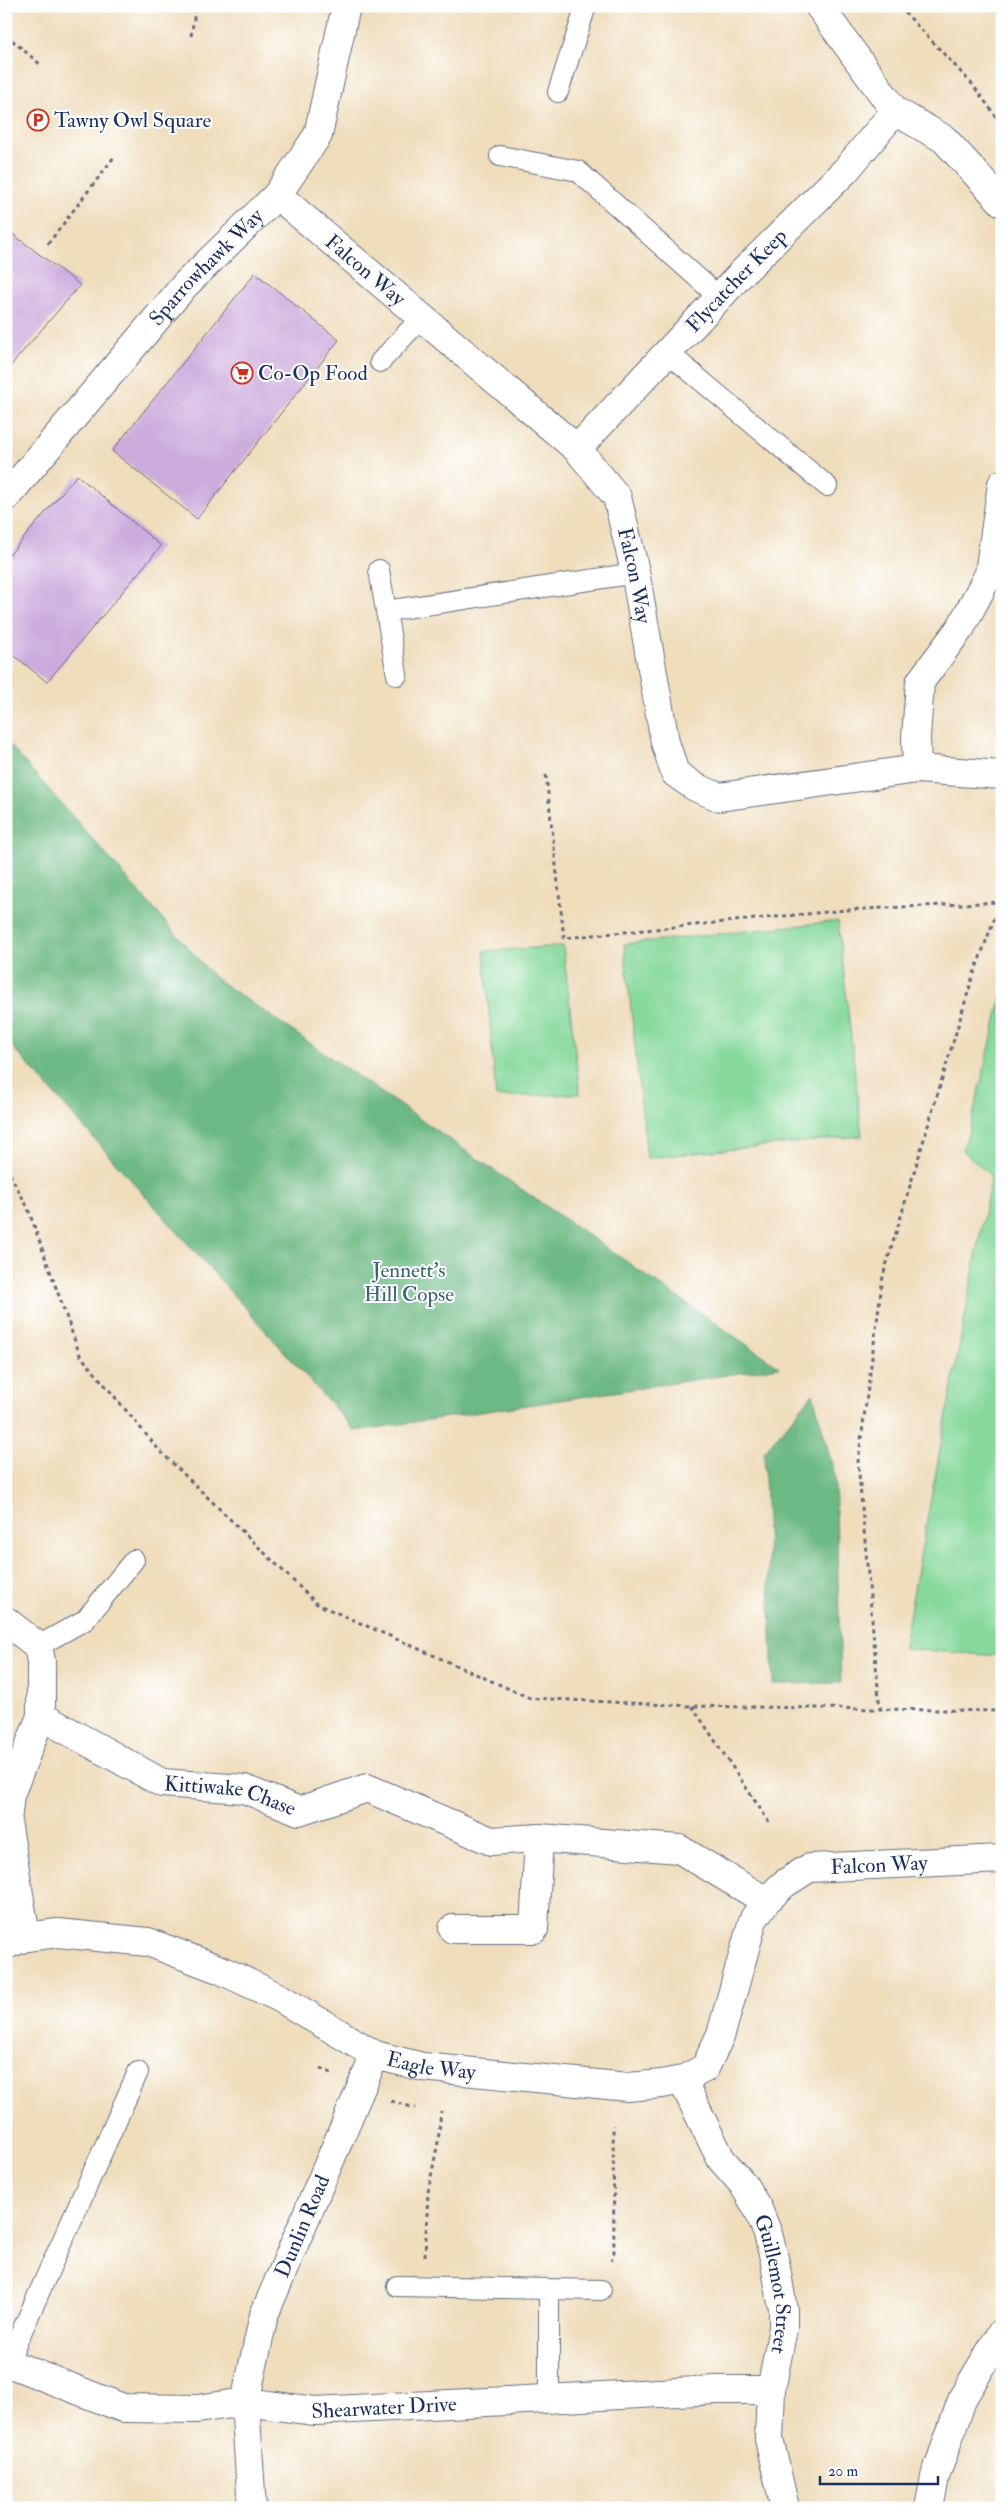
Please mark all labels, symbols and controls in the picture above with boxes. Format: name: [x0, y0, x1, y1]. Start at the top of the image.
place label: Tawny Owl Square: [54, 107, 211, 134]
parking icon: Tawny Owl Square: [26, 108, 50, 132]
street label: Sparrowhawk Way: [143, 202, 270, 332]
street label: Flycatcher Keep: [680, 223, 793, 338]
street label: Falcon Way: [319, 229, 412, 313]
place label: Co-Op Food: [258, 360, 368, 387]
supermarket icon: Co-Op Food: [230, 361, 254, 385]
street label: Falcon Way: [611, 525, 657, 626]
park label: Jennett's Hill Copse: [364, 1257, 454, 1308]
street label: Kittiwake Chase: [163, 1770, 300, 1822]
street label: Falcon Way: [830, 1849, 929, 1881]
street label: Eagle Way: [384, 2045, 478, 2086]
street label: Dunlin Road: [269, 2170, 337, 2282]
street label: Guillemot Street: [747, 2210, 796, 2356]
street label: Shearwater Drive: [311, 2391, 458, 2425]
scale bar: [820, 2454, 938, 2486]
text: 20 m: [828, 2462, 858, 2481]

